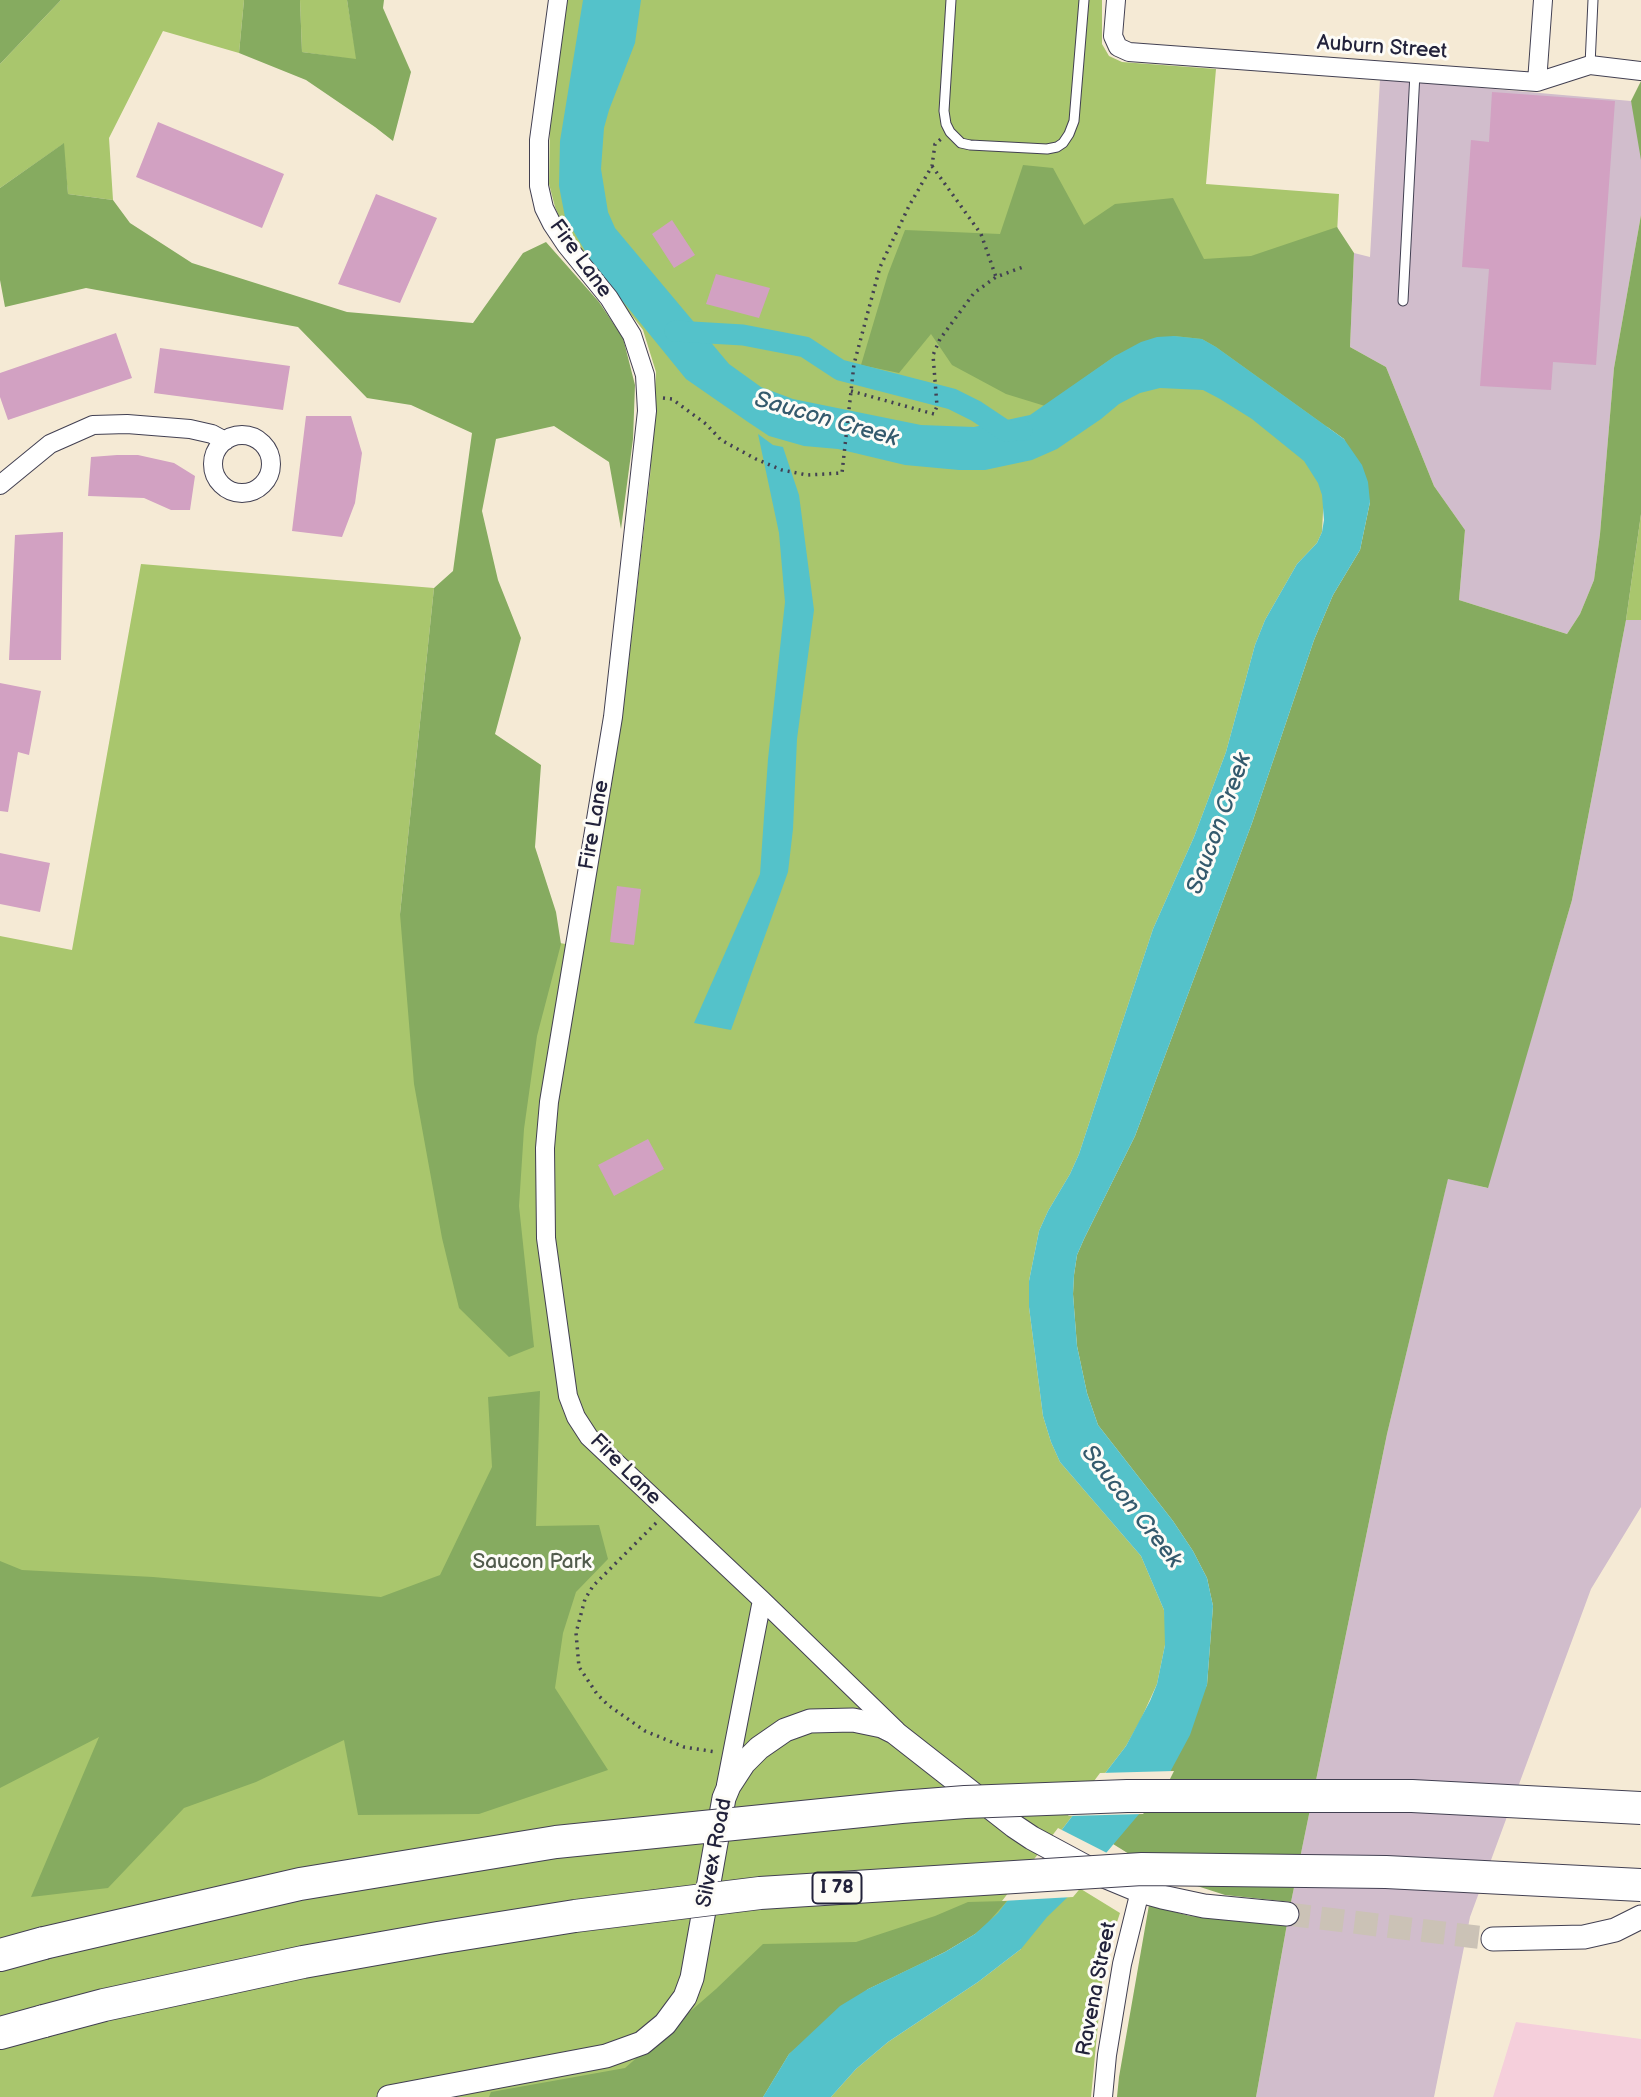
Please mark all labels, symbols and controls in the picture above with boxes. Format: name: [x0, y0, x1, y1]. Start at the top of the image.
street label: Auburn Street: [1316, 31, 1448, 65]
street label: Fire Lane: [543, 215, 617, 303]
water label: Saucon Creek: [751, 386, 901, 454]
water label: Saucon Creek: [1182, 750, 1258, 898]
street label: Fire Lane: [575, 778, 615, 872]
street label: Fire Lane: [584, 1429, 666, 1511]
water label: Saucon Creek: [1075, 1440, 1187, 1574]
park label: Saucon Park: [472, 1550, 592, 1576]
street label: Silvex Road: [692, 1796, 738, 1910]
road number: I 78: [812, 1872, 862, 1904]
street label: Ravena Street: [1072, 1920, 1122, 2058]

